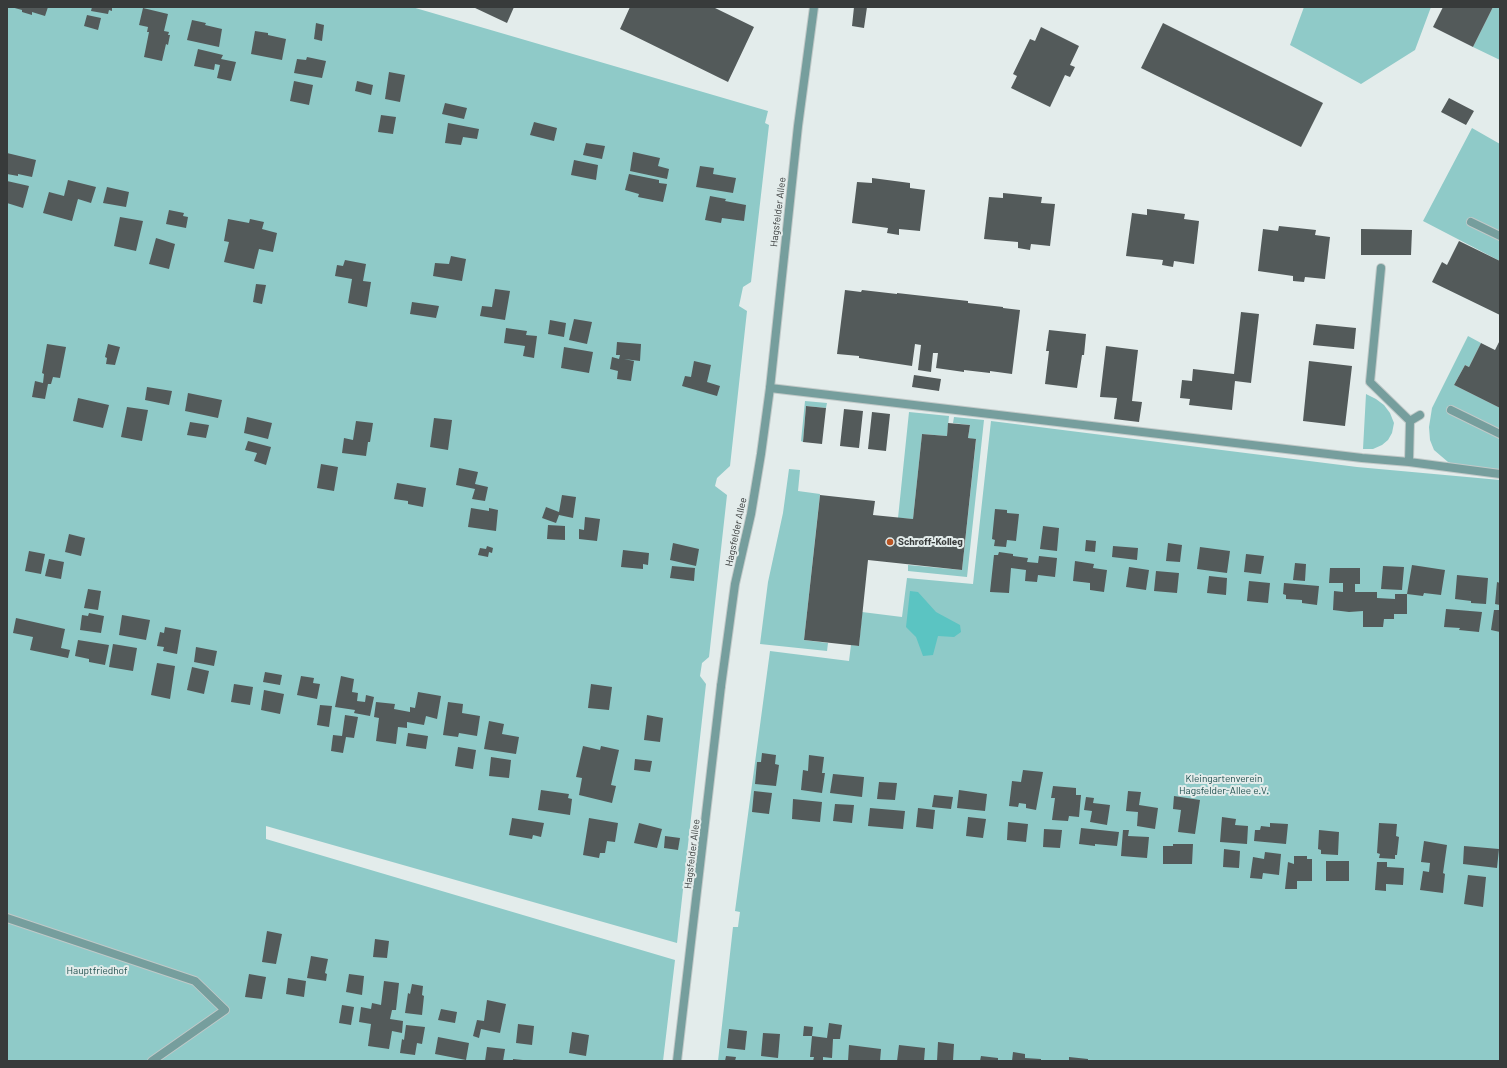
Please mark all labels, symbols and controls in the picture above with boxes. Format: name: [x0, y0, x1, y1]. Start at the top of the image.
street label: Hagsfelder Allee: [768, 176, 788, 248]
street label: Hagsfelder Allee: [723, 496, 749, 568]
place label: Schroff-Kolleg: [898, 536, 963, 548]
marker: Schroff-Kolleg: [885, 537, 895, 547]
park label: Kleingartenverein Hagsfelder-Allee e.V.: [1179, 773, 1269, 796]
street label: Hagsfelder Allee: [682, 818, 702, 890]
park label: Hauptfriedhof: [67, 965, 127, 977]

